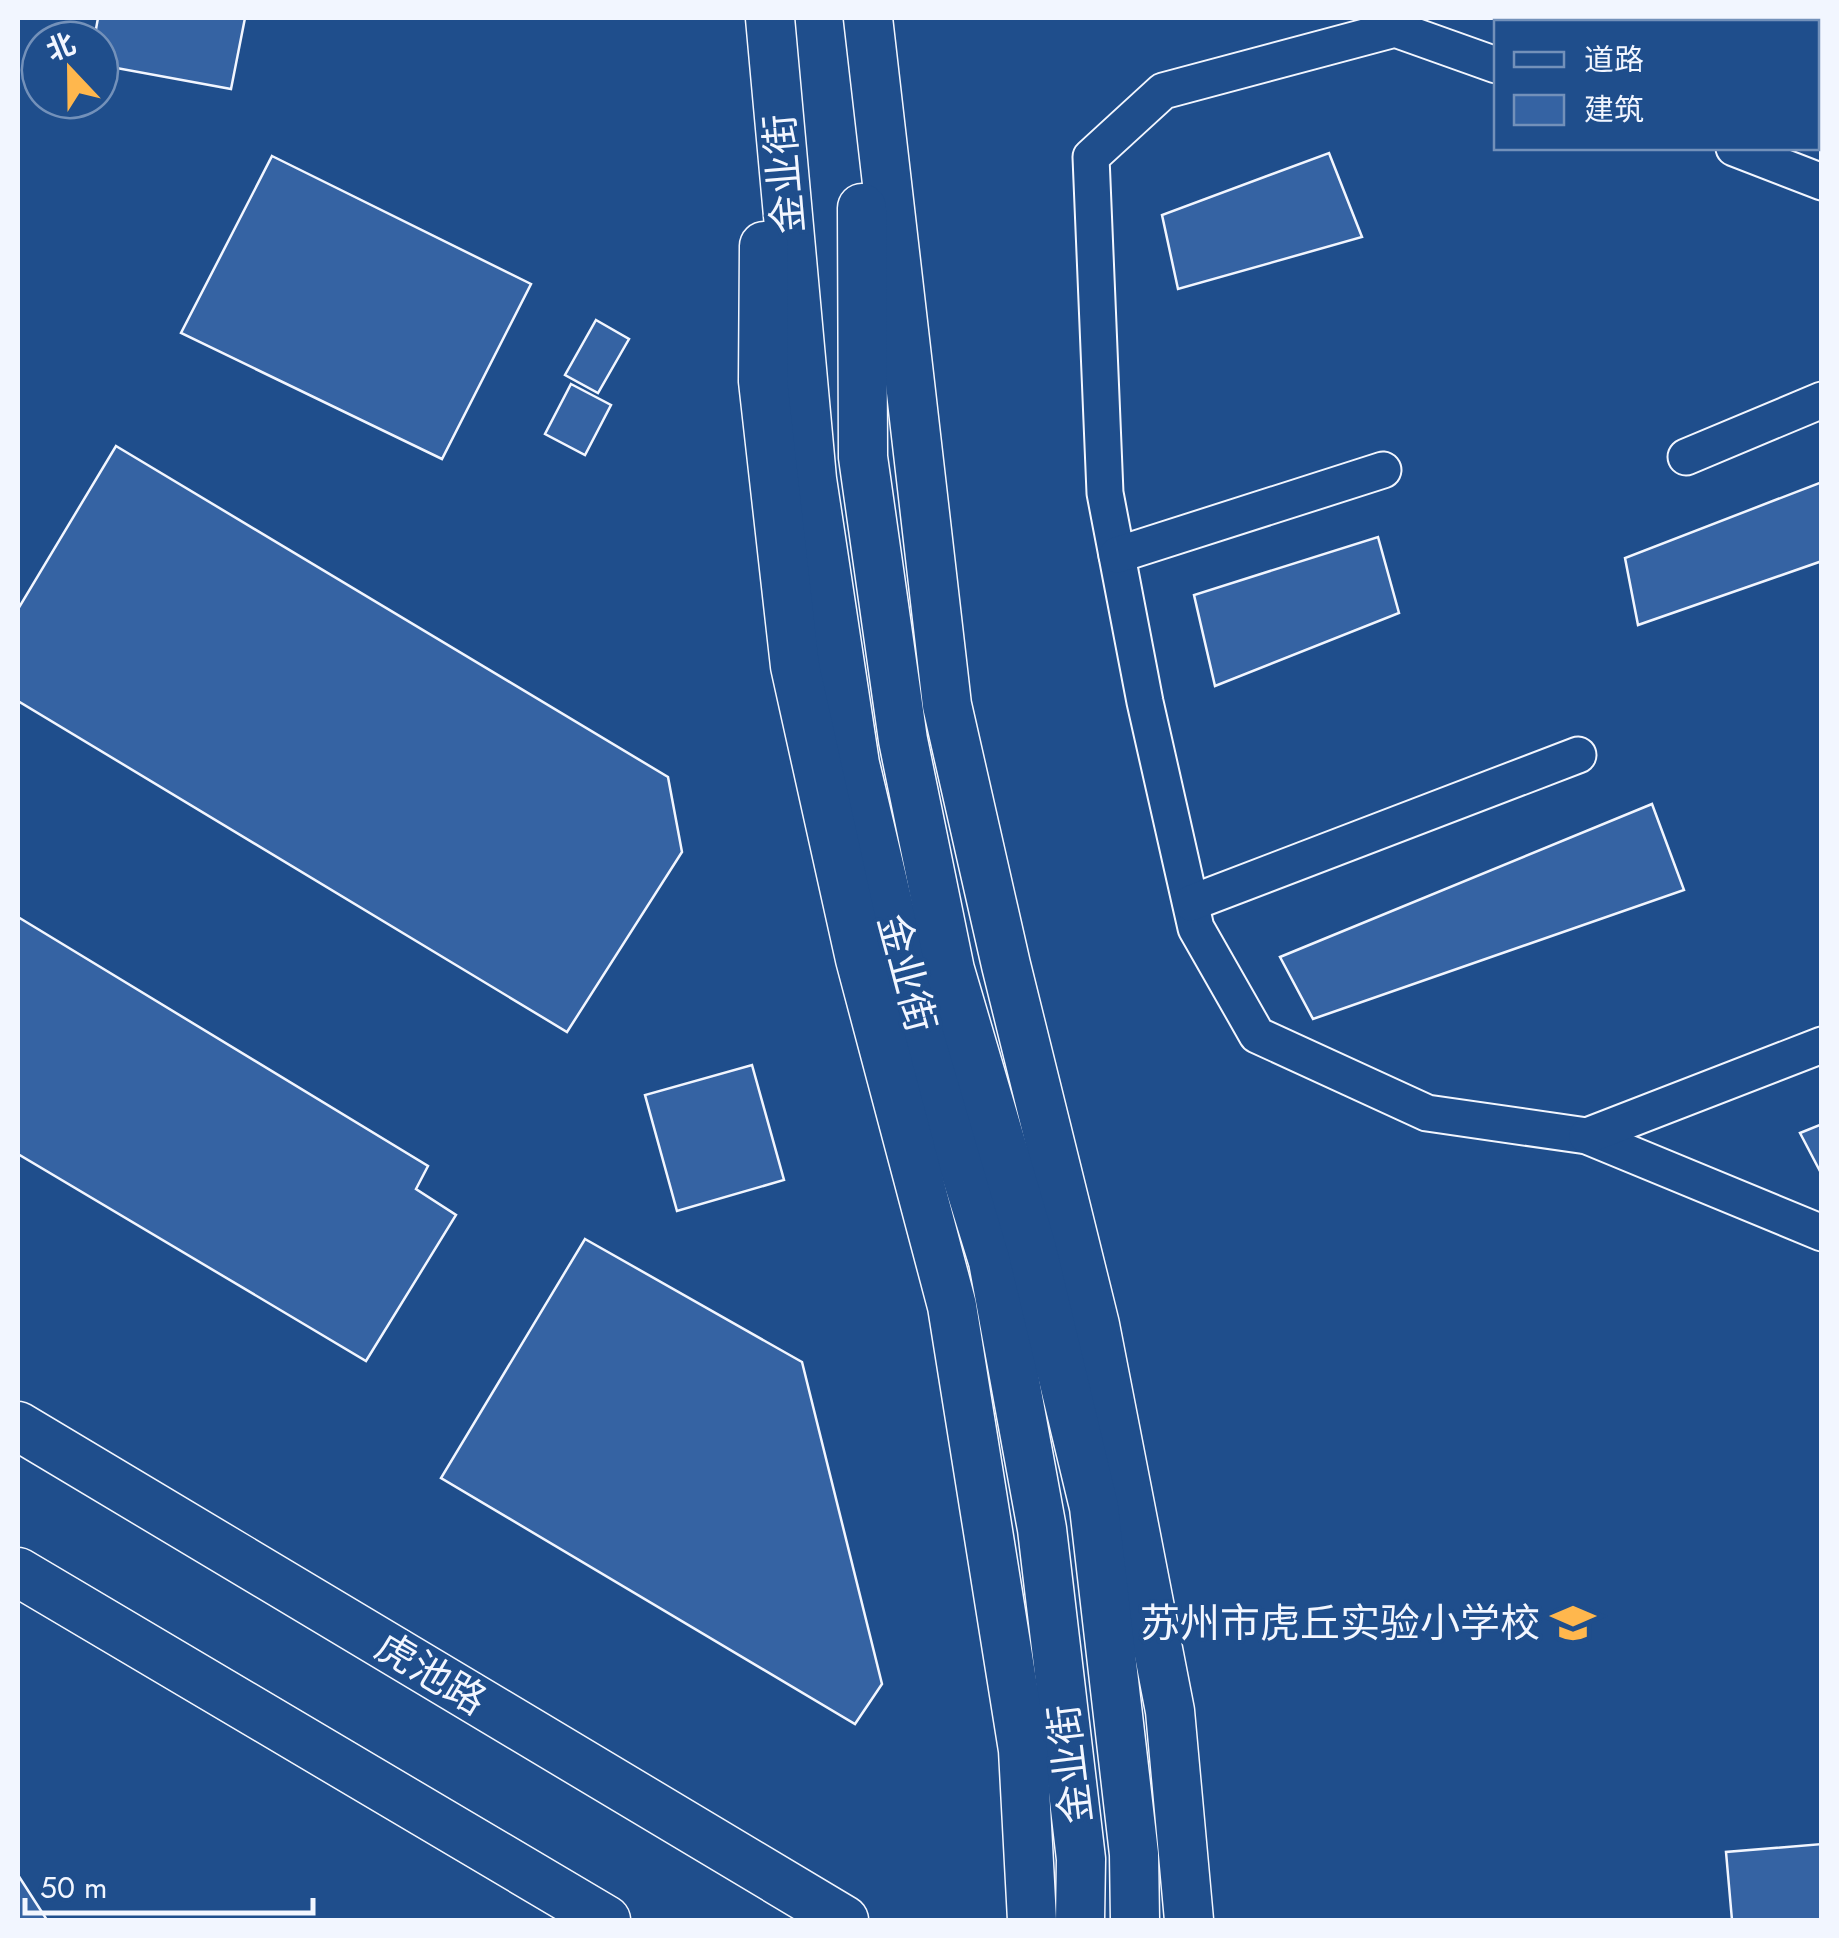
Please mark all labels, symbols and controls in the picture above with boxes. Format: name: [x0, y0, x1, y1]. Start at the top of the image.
north arrow: [20, 20, 120, 120]
legend: [1494, 20, 1819, 150]
text: 北: [40, 23, 81, 72]
text: 道路: [1584, 38, 1644, 81]
text: 建筑: [1584, 88, 1644, 131]
street label: 金业街: [750, 112, 818, 236]
street label: 金业街: [863, 908, 951, 1038]
place label: 苏州市虎丘实验小学校: [1140, 1594, 1540, 1652]
school or university icon: 苏州市虎丘实验小学校: [1549, 1599, 1597, 1647]
street label: 虎池路: [365, 1617, 497, 1729]
street label: 金业街: [1034, 1701, 1106, 1827]
scale bar: [25, 1853, 312, 1915]
text: 50 m: [40, 1866, 107, 1909]

